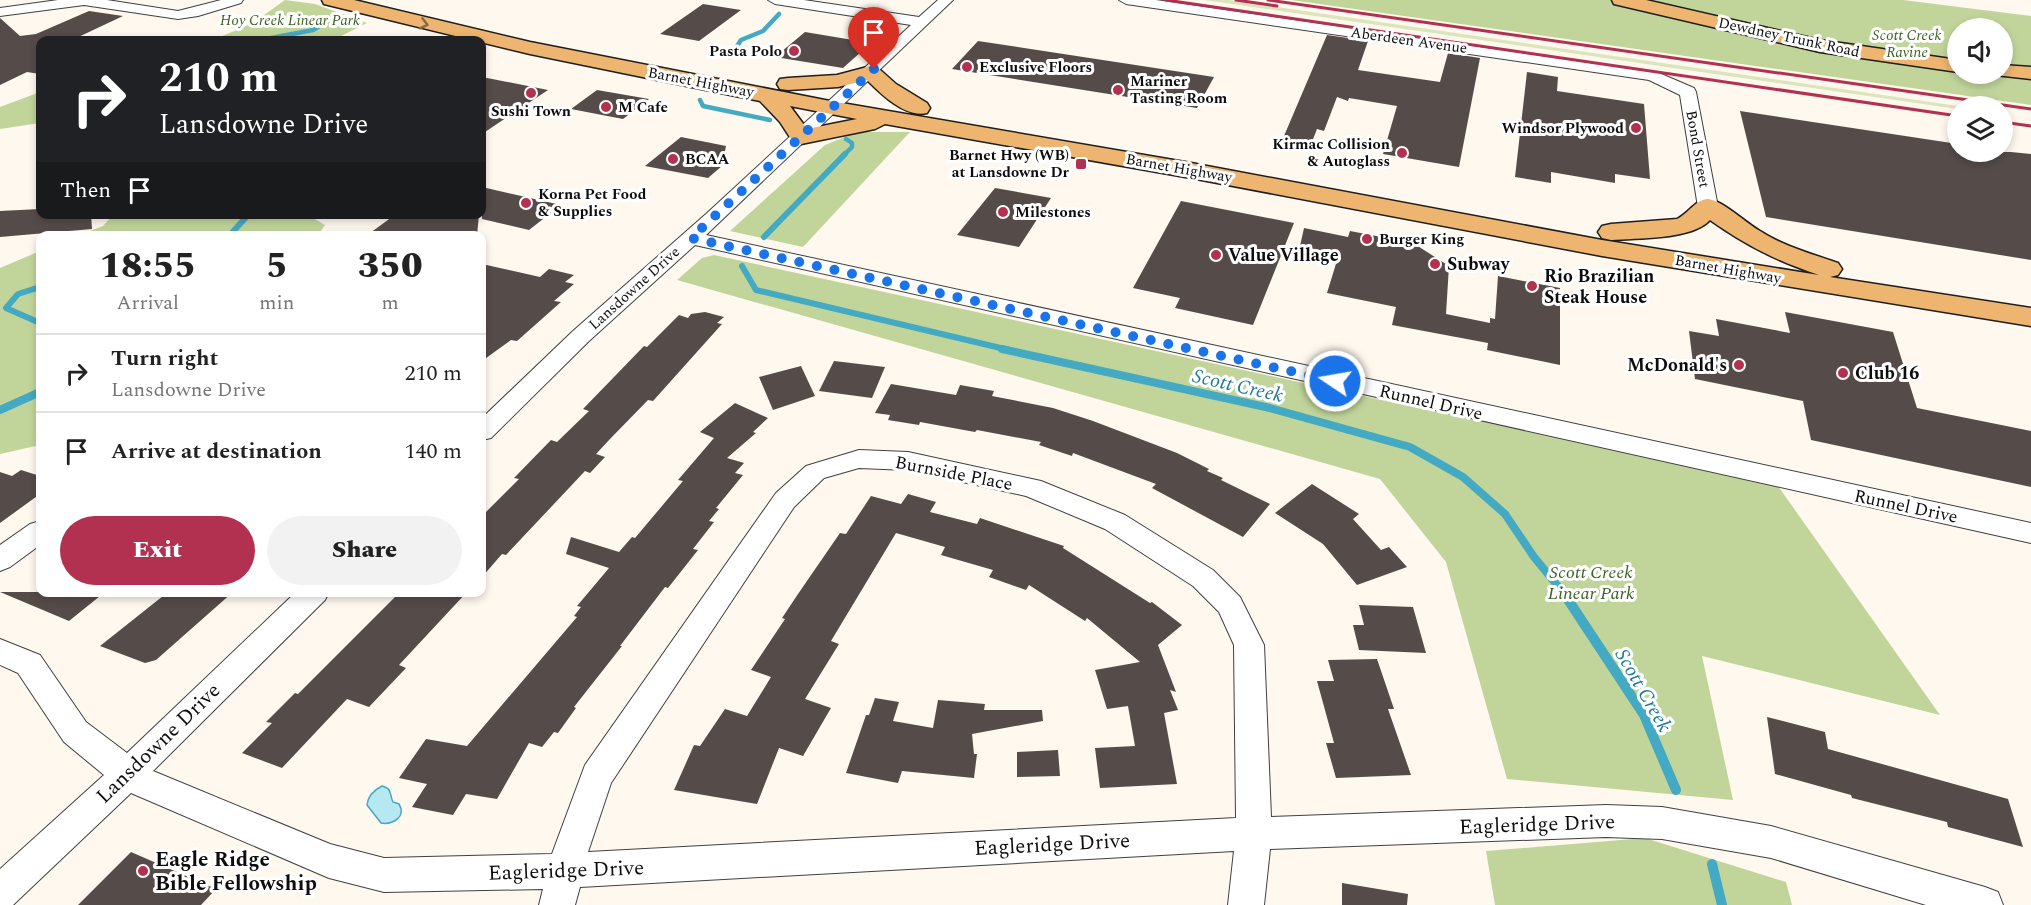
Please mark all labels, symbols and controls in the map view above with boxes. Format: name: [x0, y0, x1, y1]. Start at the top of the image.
pin: [848, 7, 899, 69]
park label: Hoy Creek Linear Park: [220, 9, 360, 32]
street label: Dewdney Trunk Road: [1716, 11, 1862, 64]
one-way arrow: [418, 16, 428, 29]
icon: arrive: [857, 16, 890, 49]
map controls: [1947, 18, 2013, 162]
button: sound: [1947, 18, 2013, 84]
street label: Aberdeen Avenue: [1349, 21, 1469, 60]
park label: Scott Creek Ravine: [1872, 24, 1942, 64]
place label: Pasta Polo: [709, 40, 782, 63]
marker: Pasta Polo: [787, 44, 801, 58]
text: 210 m: [159, 47, 278, 110]
place label: Exclusive Floors: [979, 56, 1092, 79]
icon: right: [60, 60, 138, 138]
marker: Exclusive Floors: [960, 60, 974, 74]
street label: Barnet Highway: [646, 61, 757, 104]
place label: Mariner Tasting Room: [1130, 70, 1228, 110]
marker: Mariner Tasting Room: [1111, 83, 1125, 97]
marker: Sushi Town: [524, 86, 538, 100]
place label: M Cafe: [618, 96, 668, 119]
button: layers: [1947, 96, 2013, 162]
place label: Sushi Town: [491, 100, 571, 123]
marker: M Cafe: [599, 100, 613, 114]
text: Lansdowne Drive: [159, 104, 368, 146]
street label: Bond Street: [1679, 109, 1716, 190]
place label: Windsor Plywood: [1501, 117, 1624, 140]
marker: Windsor Plywood: [1629, 121, 1643, 135]
place label: Kirmac Collision & Autoglass: [1272, 133, 1390, 173]
place label: Barnet Hwy (WB) at Lansdowne Dr: [949, 144, 1070, 184]
marker: Kirmac Collision & Autoglass: [1395, 146, 1409, 160]
place label: BCAA: [685, 148, 730, 171]
street label: Barnet Highway: [1124, 148, 1235, 189]
marker: BCAA: [666, 152, 680, 166]
marker: Barnet Hwy (WB) at Lansdowne Dr: [1074, 157, 1088, 171]
text: Then: [60, 174, 111, 207]
icon: arrive: [123, 174, 156, 207]
place label: Korna Pet Food & Supplies: [538, 183, 647, 223]
marker: Korna Pet Food & Supplies: [519, 196, 533, 210]
place label: Milestones: [1015, 201, 1091, 224]
marker: Milestones: [996, 205, 1010, 219]
place label: Burger King: [1379, 228, 1464, 251]
marker: Burger King: [1360, 232, 1374, 246]
text: 18:55: [99, 239, 196, 294]
text: 5: [266, 239, 288, 294]
text: 350: [358, 239, 423, 294]
street label: Lansdowne Drive: [583, 241, 685, 336]
place label: Value Village: [1228, 242, 1339, 269]
marker: Value Village: [1209, 248, 1223, 262]
street label: Barnet Highway: [1673, 249, 1784, 290]
place label: Subway: [1447, 251, 1511, 278]
marker: Subway: [1428, 257, 1442, 271]
place label: Rio Brazilian Steak House: [1544, 263, 1654, 311]
marker: Rio Brazilian Steak House: [1525, 279, 1539, 293]
text: Arrival: [117, 288, 179, 318]
text: min: [259, 288, 294, 318]
text: m: [382, 288, 399, 318]
text: Turn right: [111, 342, 218, 375]
position arrow: [1303, 349, 1367, 413]
place label: McDonald's: [1627, 352, 1727, 379]
icon: right: [60, 357, 93, 390]
text: 210 m: [405, 357, 462, 390]
marker: McDonald's: [1732, 358, 1746, 372]
place label: Club 16: [1855, 360, 1919, 387]
water label: Scott Creek: [1189, 361, 1287, 411]
marker: Club 16: [1836, 366, 1850, 380]
text: Lansdowne Drive: [111, 375, 266, 405]
street label: Runnel Drive: [1376, 377, 1485, 428]
icon: arrive: [60, 435, 93, 468]
text: Arrive at destination: [111, 435, 322, 468]
text: 140 m: [405, 435, 462, 468]
street label: Burnside Place: [893, 449, 1015, 498]
street label: Runnel Drive: [1851, 482, 1960, 531]
button: Exit: [60, 516, 255, 585]
button: Share: [267, 516, 462, 585]
park label: Scott Creek Linear Park: [1548, 559, 1635, 607]
water label: Scott Creek: [1607, 643, 1680, 739]
street label: Lansdowne Drive: [89, 676, 228, 812]
street label: Eagleridge Drive: [1458, 806, 1616, 844]
street label: Eagleridge Drive: [973, 825, 1131, 865]
place label: Eagle Ridge Bible Fellowship: [155, 844, 317, 900]
street label: Eagleridge Drive: [487, 852, 645, 890]
marker: Eagle Ridge Bible Fellowship: [136, 864, 150, 878]

